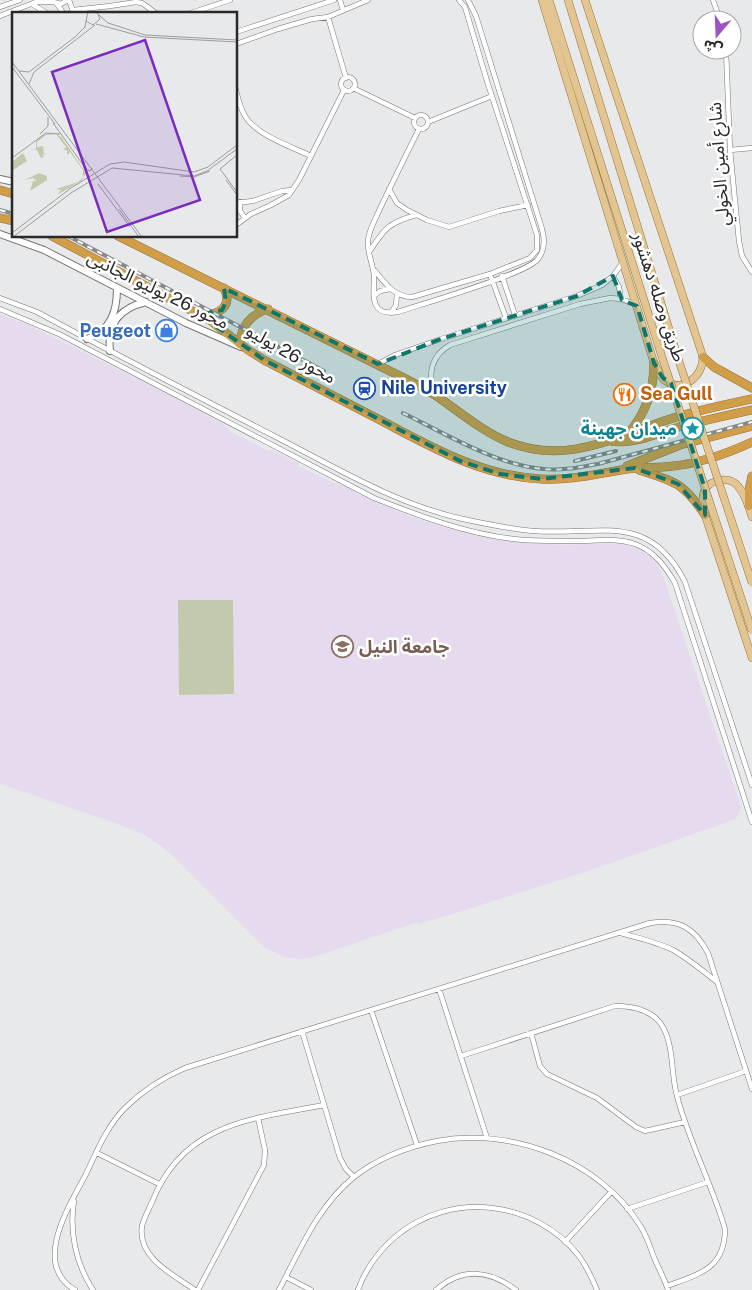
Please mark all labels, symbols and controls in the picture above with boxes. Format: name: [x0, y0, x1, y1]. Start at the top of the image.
north arrow: [692, 10, 742, 60]
inset map: [12, 12, 238, 238]
text: ش: [701, 37, 724, 58]
street label: شارع أمين الخولي: [703, 101, 737, 227]
street label: طريق وصله دهشور: [627, 228, 690, 365]
street label: محور 26 يوليو الجانبى: [84, 246, 232, 334]
shop icon: Peugeot: [155, 319, 179, 343]
street label: محور 26 يوليو: [242, 319, 340, 389]
place label: Peugeot: [80, 320, 151, 341]
station icon: Nile University: [353, 376, 377, 400]
place label: Nile University: [381, 377, 507, 398]
restaurant icon: Sea Gull: [612, 382, 636, 406]
place label: Sea Gull: [640, 383, 713, 404]
place icon: ميدان جهينة: [681, 417, 705, 441]
place label: ميدان جهينة: [581, 418, 677, 439]
school or university icon: جامعة النيل: [331, 635, 355, 659]
place label: جامعة النيل: [359, 636, 449, 657]

